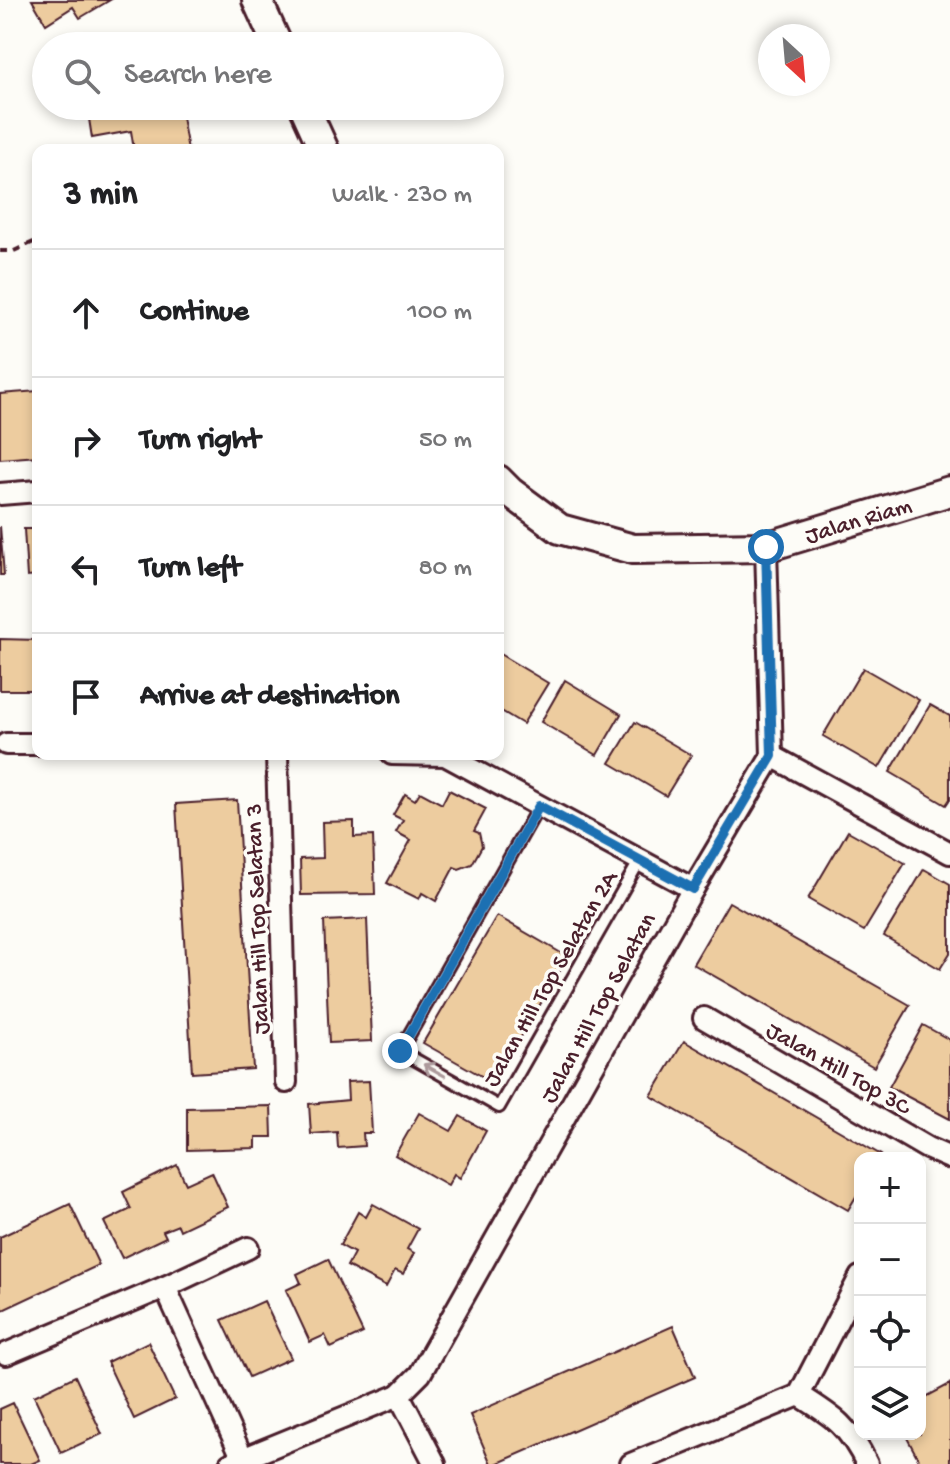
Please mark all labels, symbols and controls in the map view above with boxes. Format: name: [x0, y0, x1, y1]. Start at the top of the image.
north arrow: [758, 24, 830, 96]
search box: [32, 32, 504, 120]
icon: search: [60, 54, 104, 98]
text: Search here: [124, 59, 272, 94]
text: 3 min: [64, 176, 137, 216]
text: Walk · 230 m: [332, 181, 472, 212]
icon: ahead: [64, 291, 108, 335]
text: Continue: [140, 296, 249, 331]
text: 100 m: [407, 298, 472, 329]
icon: right: [64, 419, 108, 463]
text: Turn right: [140, 424, 260, 459]
text: 50 m: [419, 426, 472, 457]
street label: Jalan Riam: [802, 492, 916, 552]
route start: [748, 529, 784, 565]
icon: left: [64, 547, 108, 591]
text: Turn left: [140, 552, 241, 587]
text: 80 m: [418, 554, 472, 585]
icon: arrive: [64, 675, 108, 719]
text: Arrive at destination: [140, 680, 400, 715]
street label: Jalan Hill Top Selatan 3: [241, 803, 278, 1035]
street label: Jalan Hill Top Selatan 2A: [475, 865, 623, 1091]
street label: Jalan Hill Top Selatan: [533, 907, 661, 1107]
street label: Jalan Hill Top 3C: [760, 1017, 916, 1124]
route end: [382, 1033, 418, 1069]
one-way arrow: [423, 1062, 447, 1077]
map controls: [854, 1152, 926, 1440]
button: +: [854, 1152, 926, 1224]
button: −: [854, 1224, 926, 1296]
button: locate: [854, 1296, 926, 1368]
button: layers: [854, 1368, 926, 1440]

